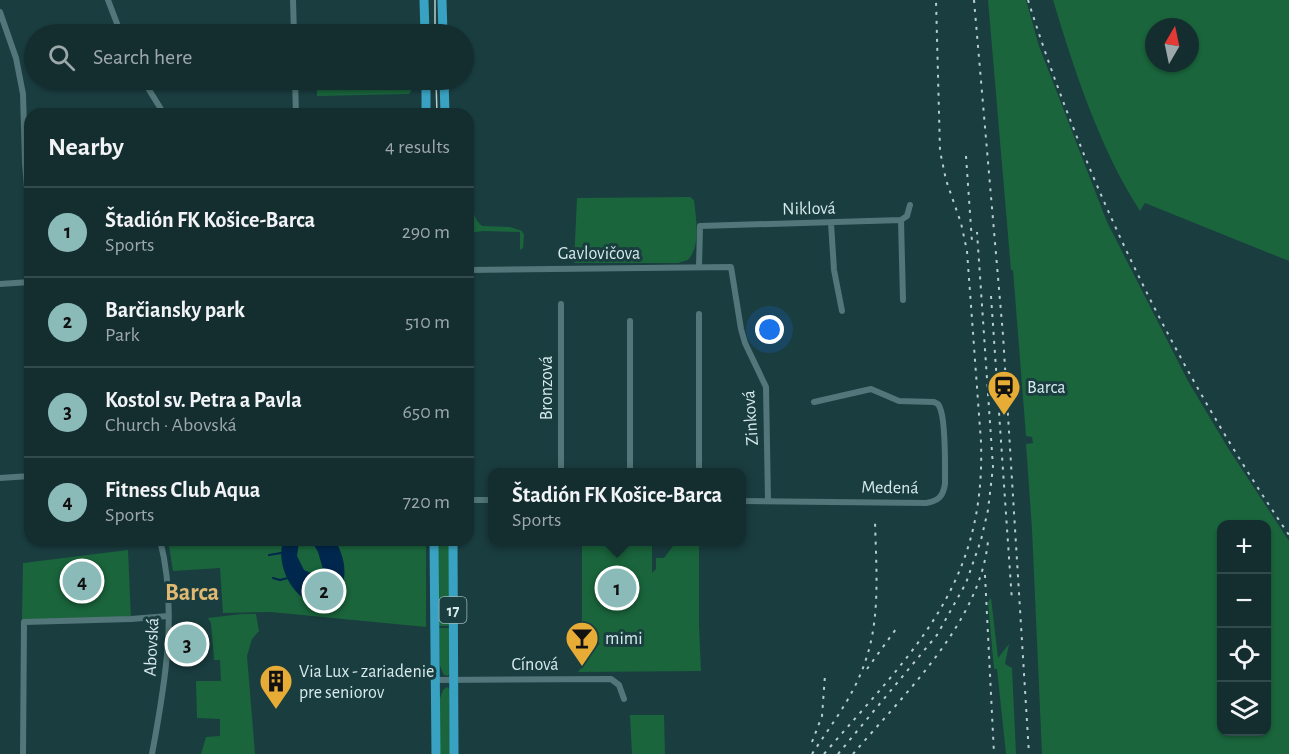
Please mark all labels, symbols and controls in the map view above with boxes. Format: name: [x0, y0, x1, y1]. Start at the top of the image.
north arrow: [1145, 18, 1199, 72]
search box: [24, 24, 474, 90]
icon: search: [45, 41, 78, 74]
text: Search here: [93, 46, 192, 68]
text: Nearby: [48, 134, 124, 160]
text: 4 results: [385, 137, 450, 157]
street label: Niklová: [782, 200, 836, 218]
text: Štadión FK Košice-Barca: [105, 209, 315, 231]
text: 1: [64, 222, 71, 242]
text: 290 m: [402, 222, 450, 242]
text: Sports: [105, 235, 154, 255]
street label: Gavlovičova: [558, 245, 640, 263]
text: Barčiansky park: [105, 299, 245, 321]
text: 2: [63, 312, 72, 332]
text: 510 m: [405, 312, 450, 332]
your location: [755, 315, 784, 344]
text: Park: [105, 325, 140, 345]
street label: Bronzová: [538, 356, 556, 420]
station icon: Barca: [986, 369, 1022, 416]
place label: Barca: [1027, 379, 1066, 397]
text: Kostol sv. Petra a Pavla: [105, 389, 302, 411]
street label: Zinková: [740, 390, 762, 446]
text: 3: [63, 402, 72, 422]
text: 650 m: [402, 402, 450, 422]
text: Church · Abovská: [105, 415, 237, 435]
popup: [488, 468, 746, 546]
text: Fitness Club Aqua: [105, 479, 260, 501]
street label: Medená: [861, 479, 919, 497]
text: Štadión FK Košice-Barca: [512, 484, 722, 506]
text: 4: [62, 492, 73, 512]
text: 720 m: [403, 492, 450, 512]
text: Sports: [105, 505, 154, 525]
text: Sports: [512, 510, 561, 530]
map controls: [1217, 520, 1271, 736]
button: +: [1217, 520, 1271, 574]
pin: 4: [62, 558, 101, 604]
pin: 1: [598, 566, 636, 610]
pin: 2: [304, 568, 344, 614]
button: −: [1217, 574, 1271, 628]
district label: Barca: [165, 581, 219, 605]
road number: 17: [440, 597, 466, 623]
street label: Abovská: [141, 617, 163, 677]
bar icon: mimi: [564, 620, 600, 667]
pin: 3: [168, 622, 207, 666]
button: locate: [1217, 628, 1271, 682]
place label: mimi: [605, 630, 643, 648]
street label: Cínová: [511, 656, 559, 674]
building icon: Via Lux - zariadenie pre seniorov: [258, 663, 294, 710]
place label: Via Lux - zariadenie pre seniorov: [299, 663, 434, 702]
button: layers: [1217, 682, 1271, 736]

